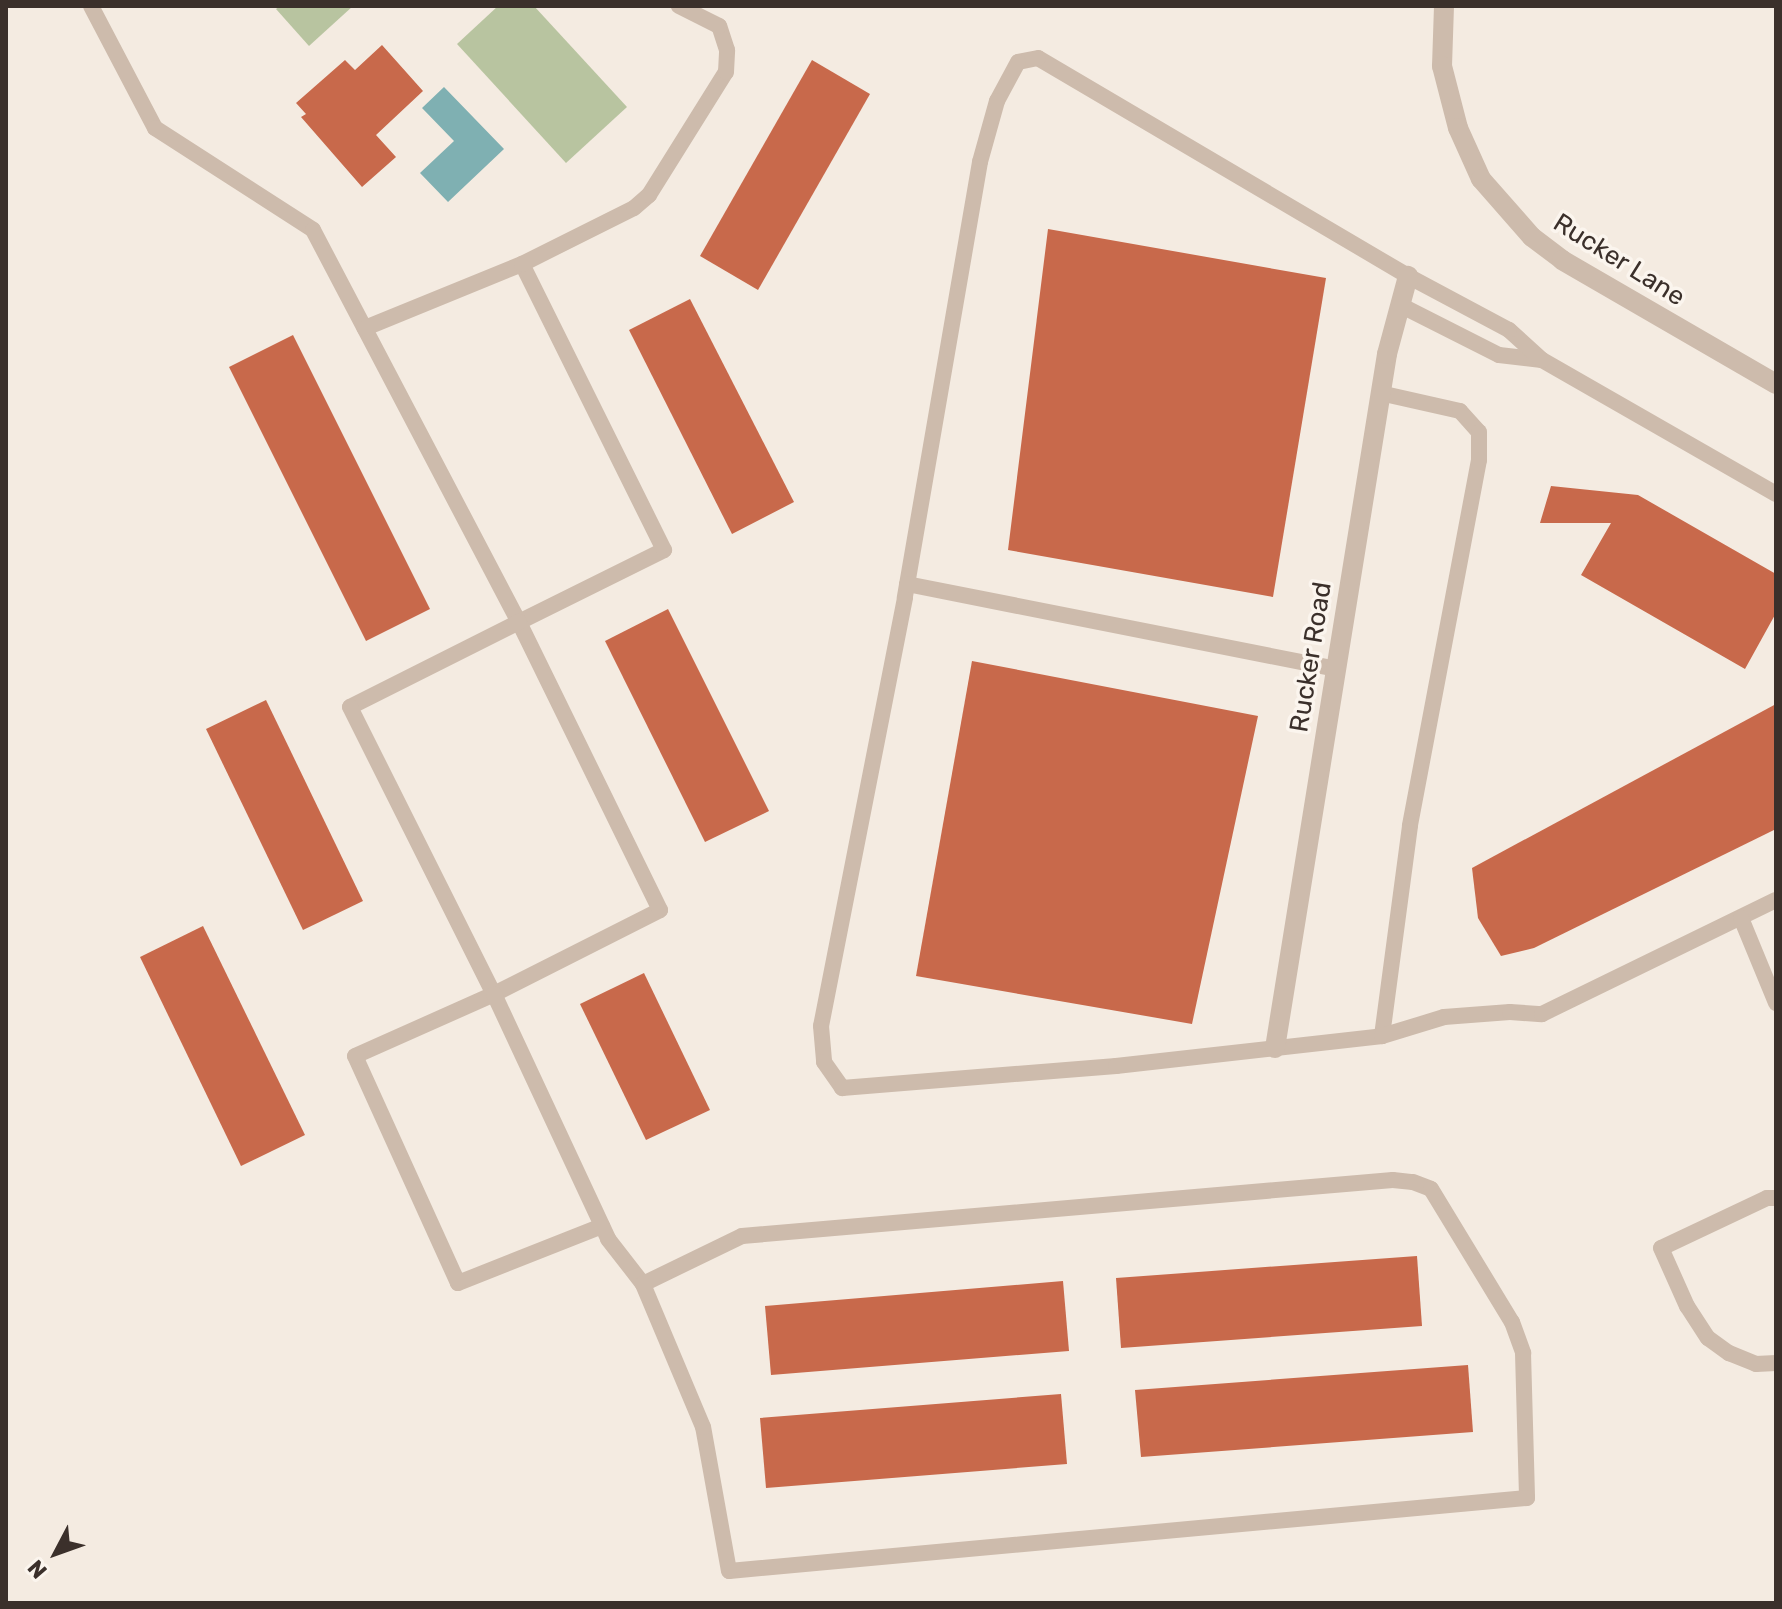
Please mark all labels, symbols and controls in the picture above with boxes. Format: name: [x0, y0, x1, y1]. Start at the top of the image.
street label: Rucker Lane: [1547, 207, 1691, 313]
street label: Rucker Road: [1284, 579, 1338, 735]
north arrow: [16, 1513, 96, 1593]
text: N: [22, 1554, 53, 1584]

